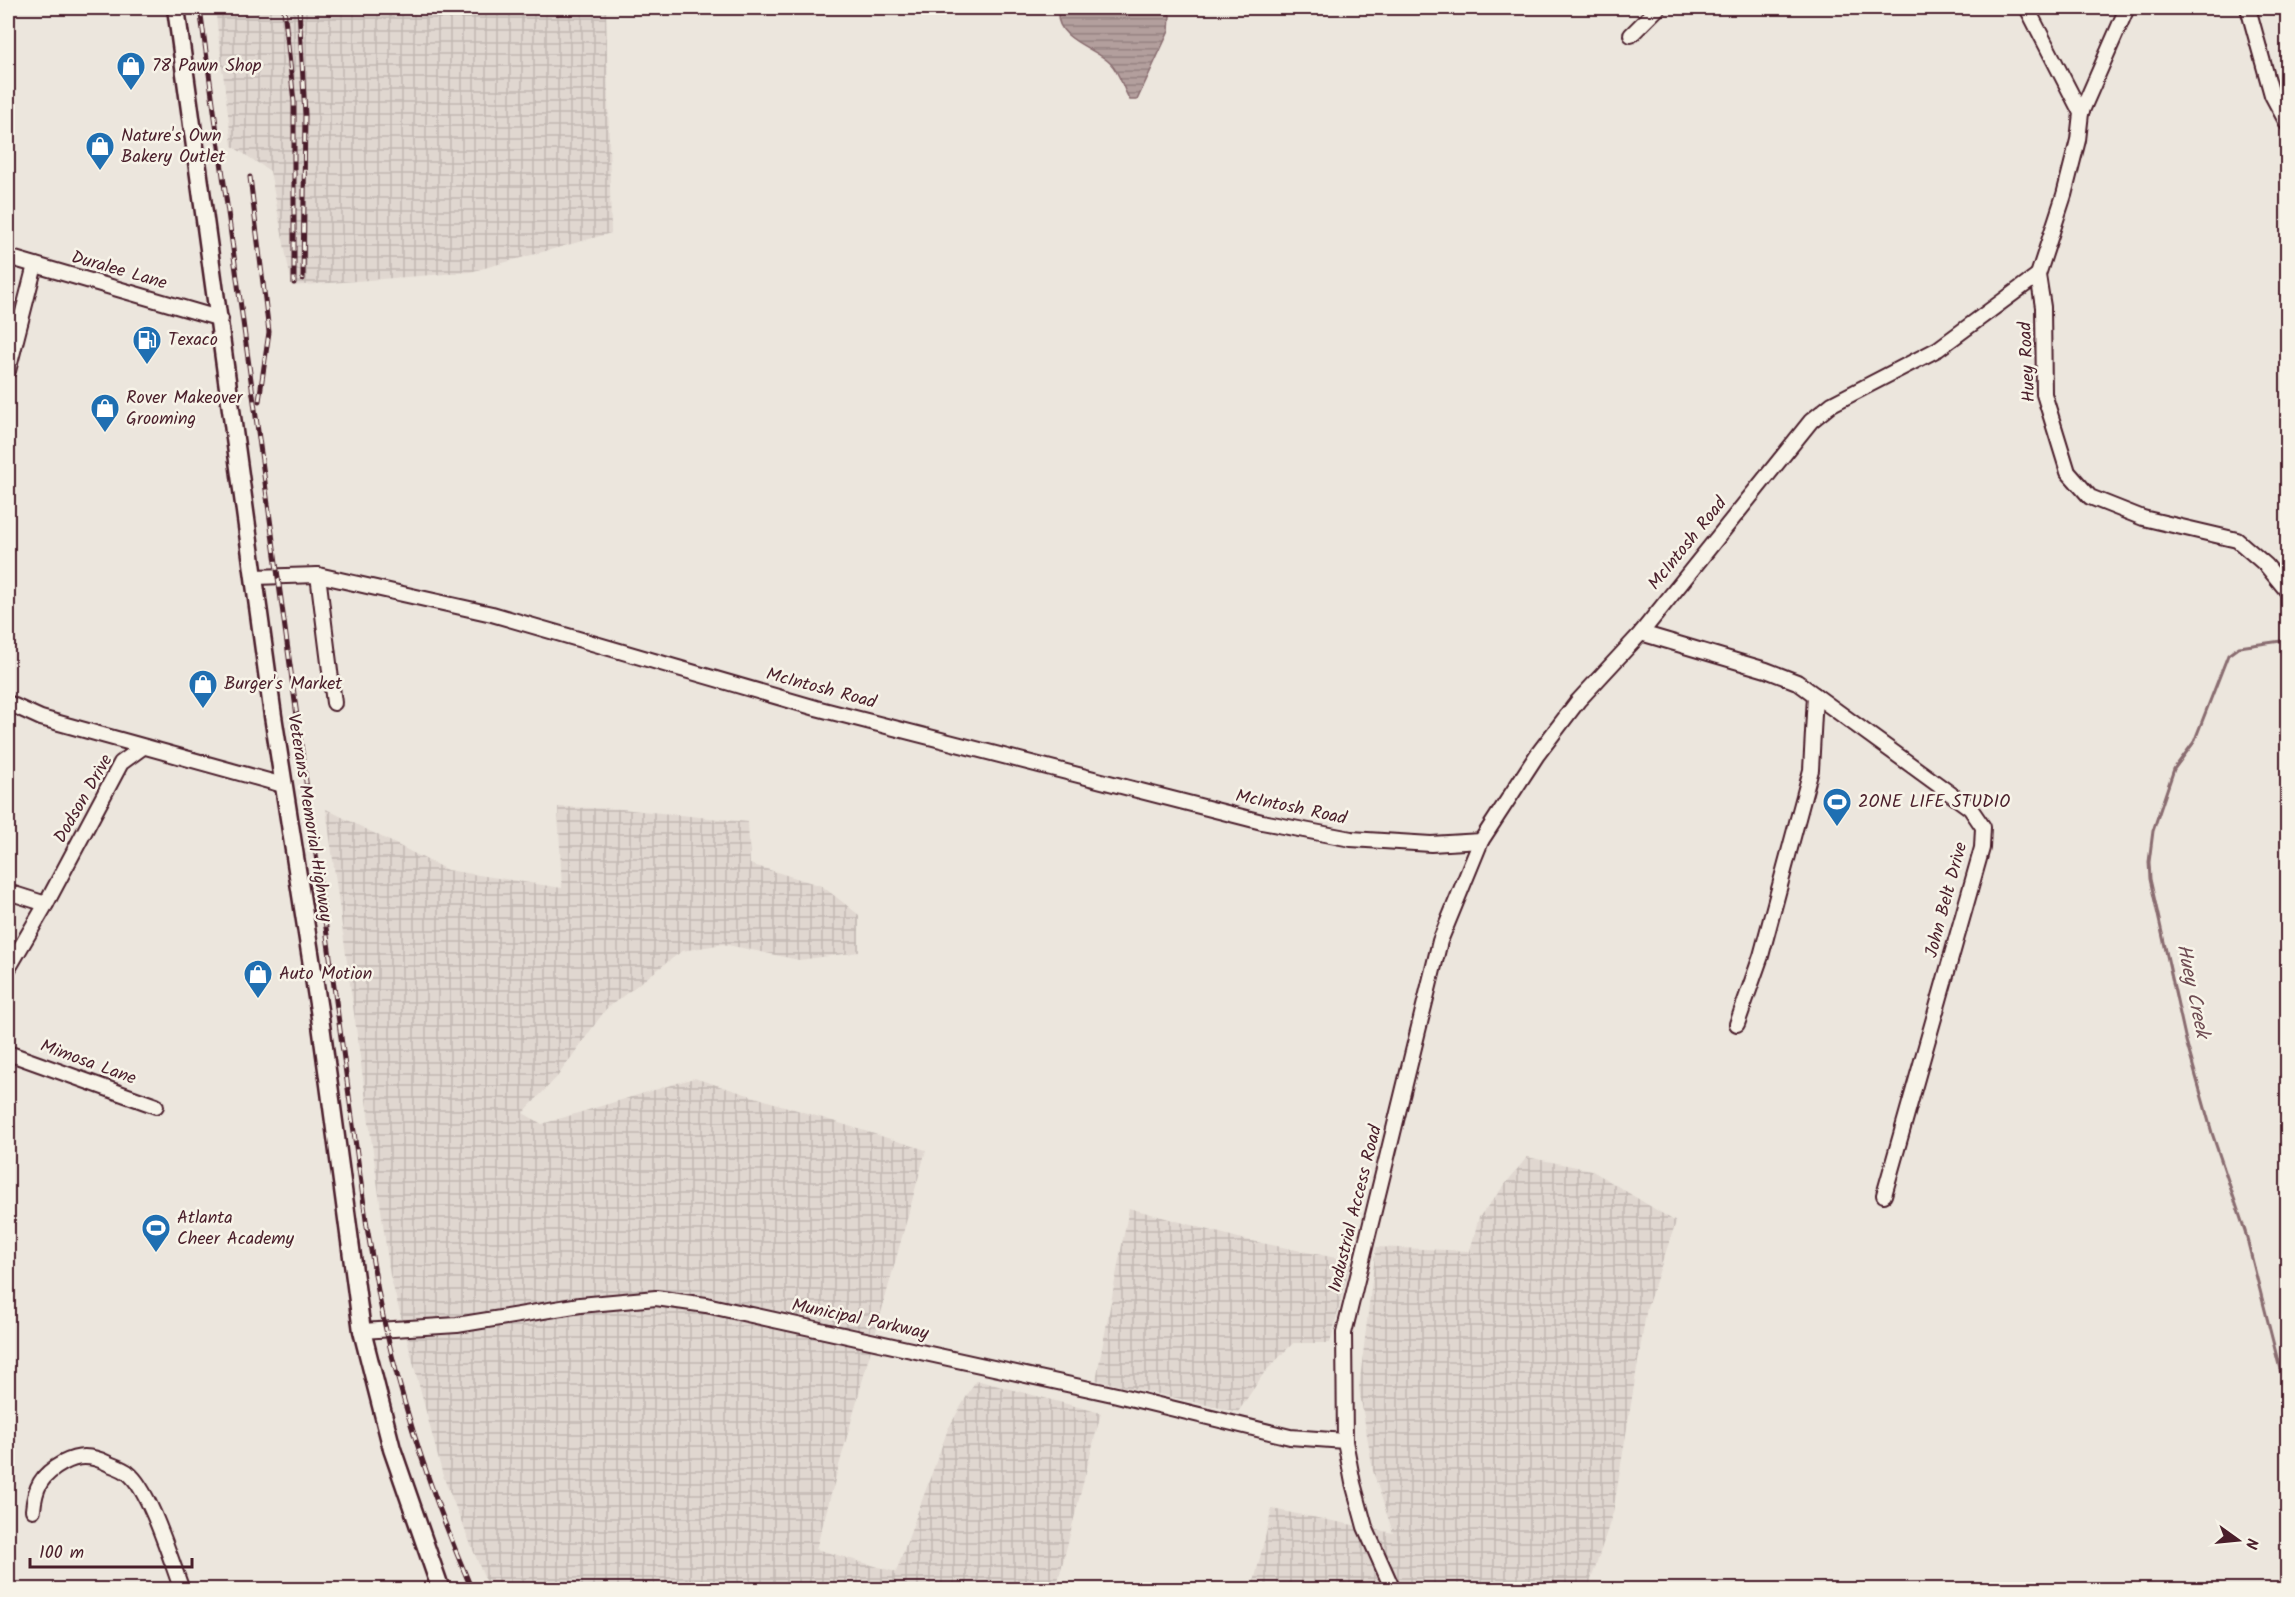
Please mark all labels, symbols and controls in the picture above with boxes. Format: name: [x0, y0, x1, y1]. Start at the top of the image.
shop icon: 78 Pawn Shop: [115, 50, 147, 92]
place label: 78 Pawn Shop: [152, 52, 262, 81]
place label: Nature's Own Bakery Outlet: [121, 122, 226, 172]
shop icon: Nature's Own Bakery Outlet: [84, 130, 116, 172]
street label: Duralee Lane: [68, 243, 170, 299]
street label: Huey Road: [2011, 320, 2045, 403]
fuel station icon: Texaco: [131, 324, 163, 366]
place label: Texaco: [168, 326, 218, 355]
place label: Rover Makeover Grooming: [126, 384, 244, 434]
shop icon: Rover Makeover Grooming: [89, 392, 121, 434]
street label: McIntosh Road: [1641, 490, 1736, 597]
street label: McIntosh Road: [763, 660, 880, 718]
shop icon: Burger's Market: [187, 668, 219, 710]
place label: Burger's Market: [224, 670, 343, 699]
street label: Veterans Memorial Highway: [278, 712, 340, 925]
street label: Dodson Drive: [47, 749, 121, 849]
street label: McIntosh Road: [1233, 782, 1350, 834]
sports icon: 2ONE LIFE STUDIO: [1821, 786, 1853, 828]
place label: 2ONE LIFE STUDIO: [1858, 788, 2010, 817]
street label: John Belt Drive: [1918, 839, 1976, 961]
water label: Huey Creek: [2166, 941, 2218, 1044]
shop icon: Auto Motion: [242, 958, 274, 1000]
place label: Auto Motion: [279, 960, 372, 989]
street label: Mimosa Lane: [36, 1032, 140, 1094]
street label: Industrial Access Road: [1321, 1121, 1391, 1296]
place label: Atlanta Cheer Academy: [177, 1204, 295, 1254]
sports icon: Atlanta Cheer Academy: [140, 1212, 172, 1254]
street label: Municipal Parkway: [789, 1291, 932, 1349]
north arrow: [2208, 1510, 2268, 1570]
scale bar: [30, 1531, 192, 1569]
text: N: [2238, 1535, 2264, 1552]
text: 100 m: [39, 1539, 84, 1568]

